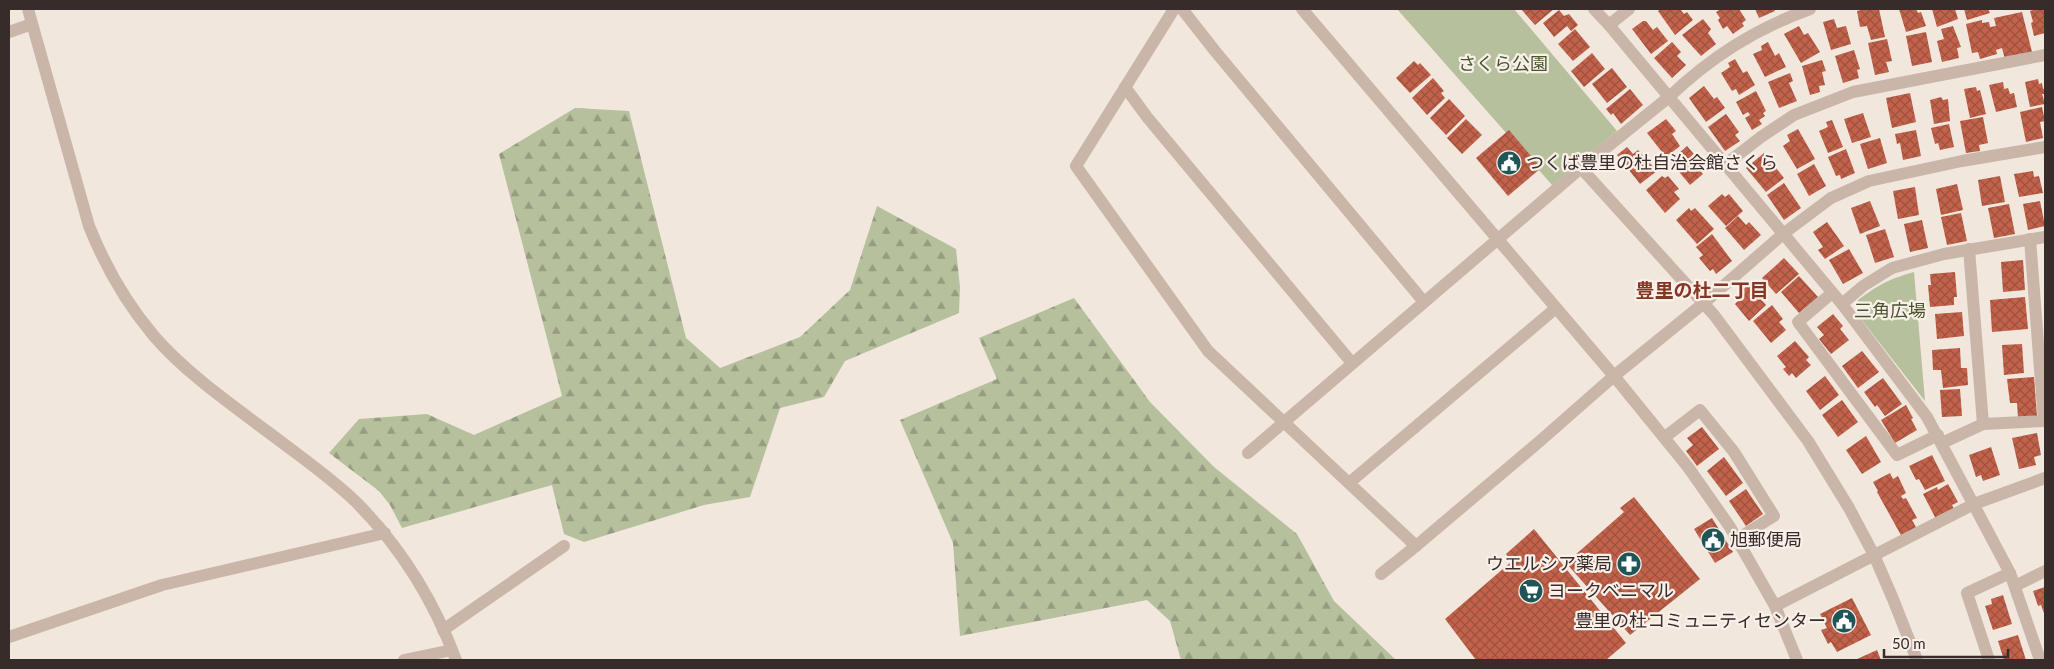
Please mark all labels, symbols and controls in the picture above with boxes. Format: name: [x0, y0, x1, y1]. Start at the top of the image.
park label: さくら公園: [1458, 52, 1548, 74]
public building icon: つくば豊里の杜自治会館さくら: [1496, 150, 1522, 176]
place label: つくば豊里の杜自治会館さくら: [1526, 151, 1778, 173]
district label: 豊里の杜二丁目: [1635, 278, 1769, 301]
park label: 三角広場: [1854, 299, 1926, 321]
public building icon: 旭郵便局: [1700, 527, 1726, 553]
place label: 旭郵便局: [1730, 528, 1802, 550]
pharmacy icon: ウエルシア薬局: [1616, 551, 1642, 577]
place label: ウエルシア薬局: [1486, 552, 1612, 574]
supermarket icon: ヨークベニマル: [1518, 578, 1544, 604]
place label: ヨークベニマル: [1548, 579, 1674, 601]
public building icon: 豊里の杜コミュニティセンター: [1831, 608, 1857, 634]
place label: 豊里の杜コミュニティセンター: [1575, 609, 1826, 631]
scale bar: [1884, 626, 2008, 658]
text: 50 m: [1892, 634, 1926, 652]

